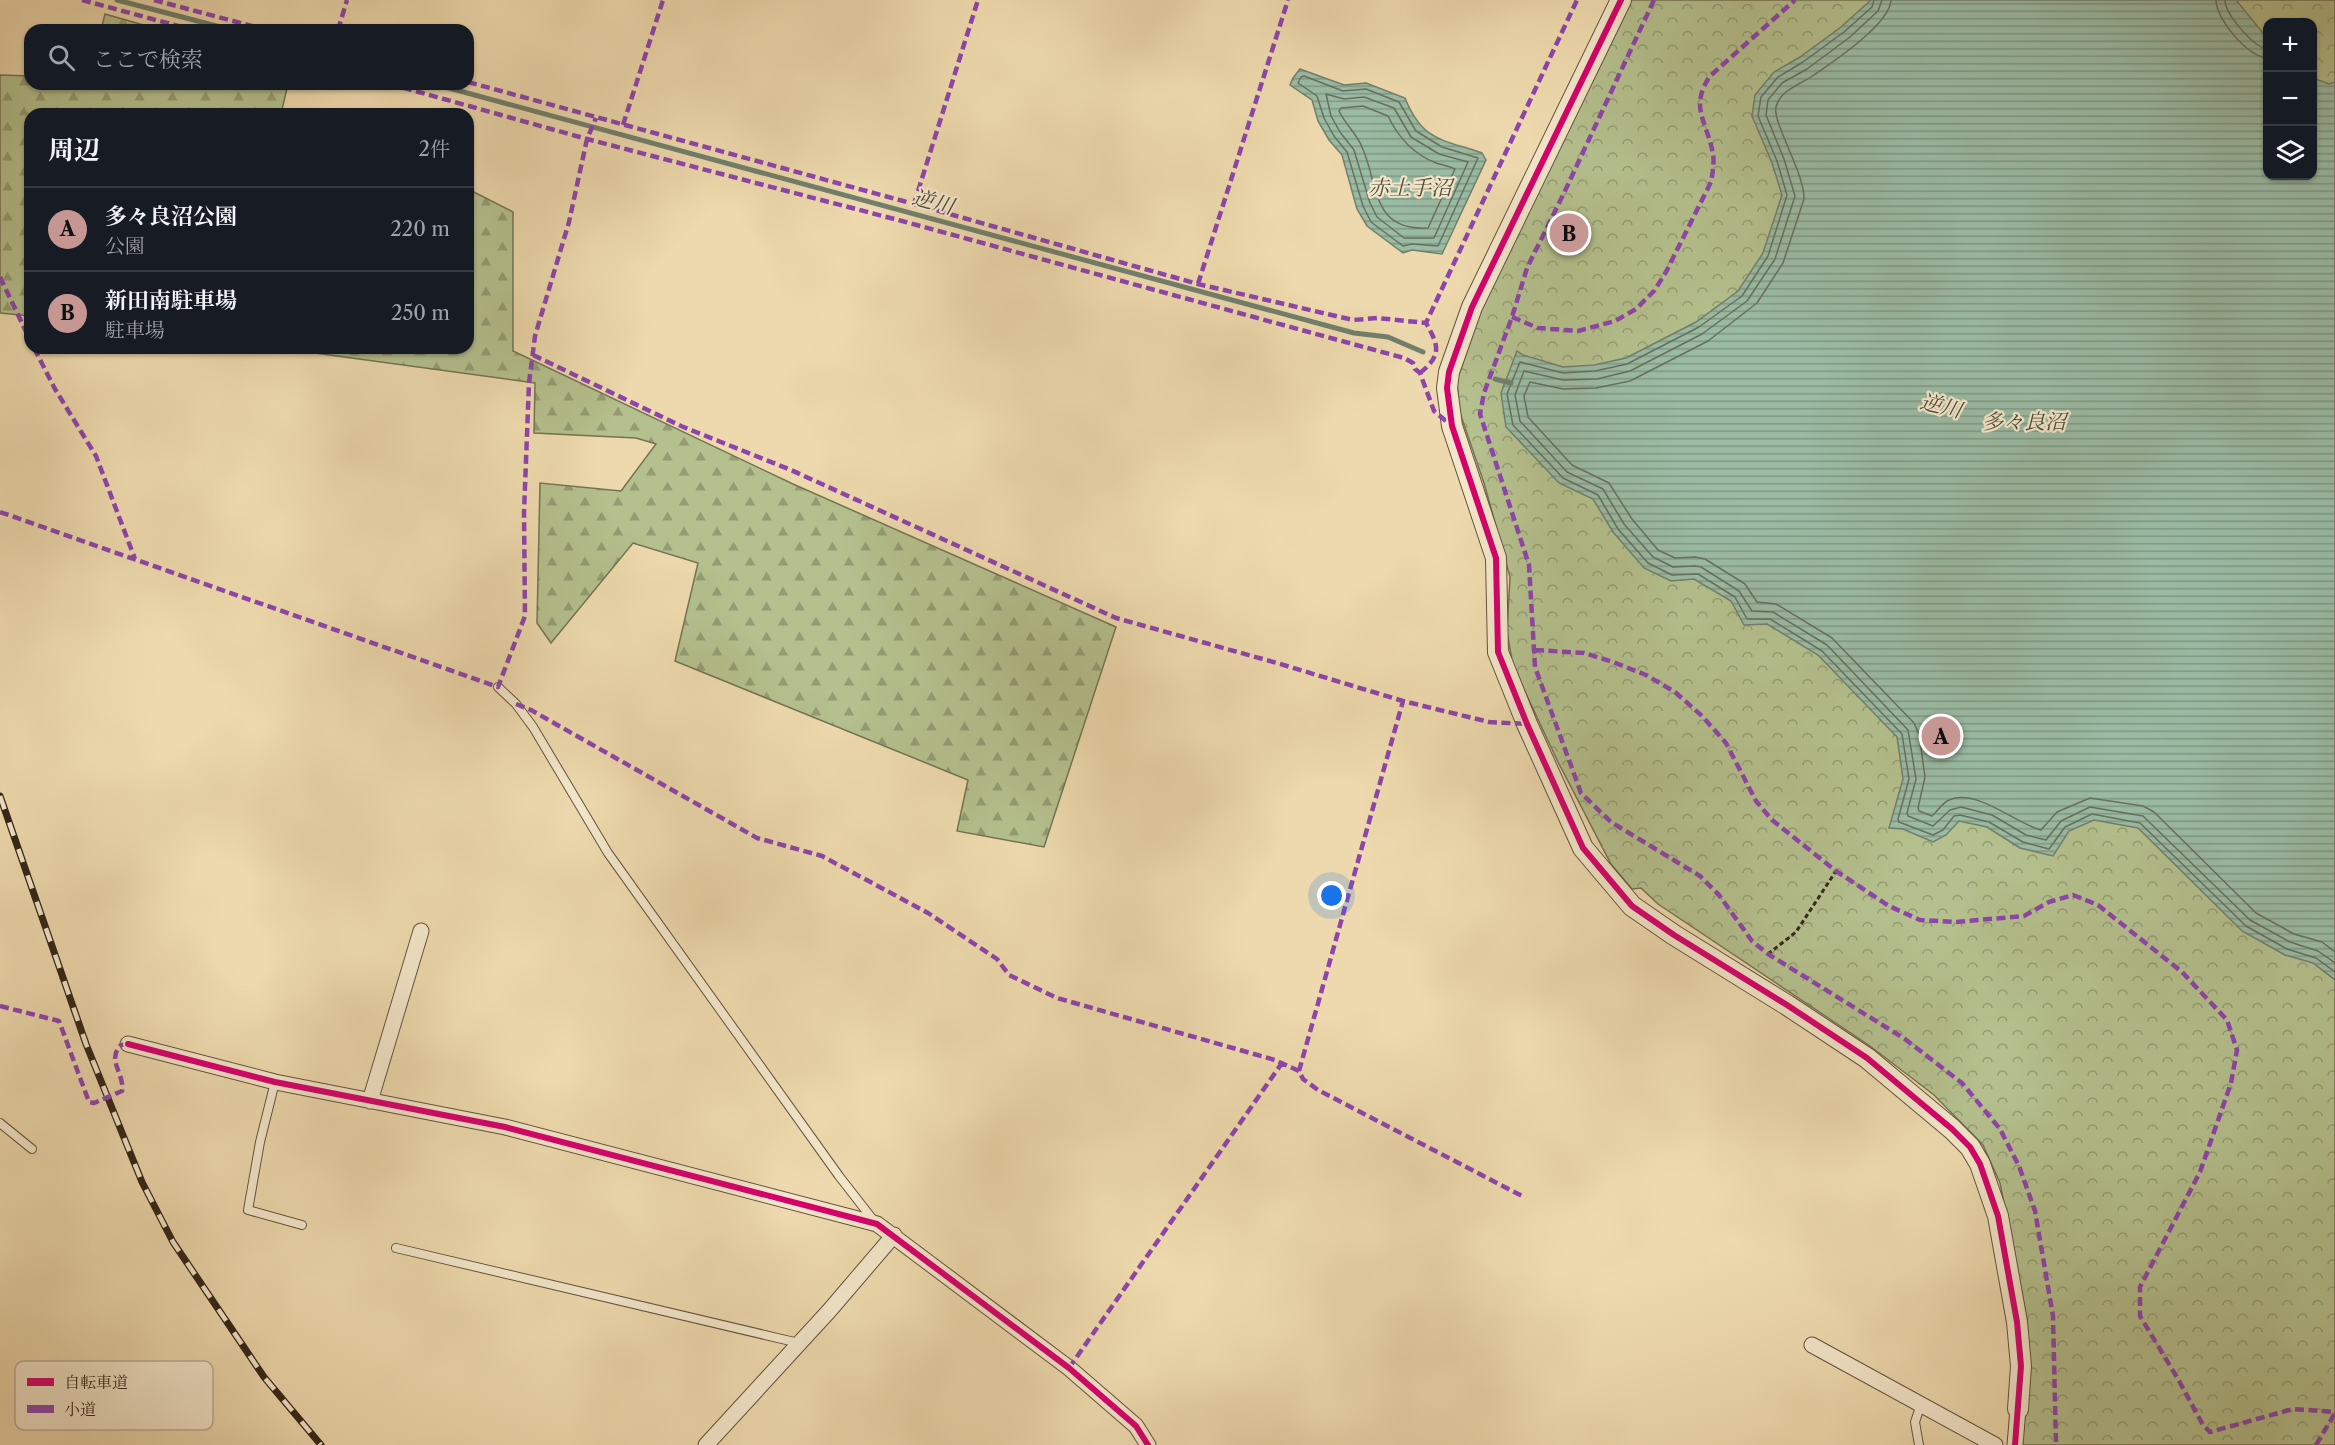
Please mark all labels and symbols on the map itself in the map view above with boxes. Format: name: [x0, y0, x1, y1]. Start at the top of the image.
water label: 赤土手沼: [1368, 175, 1455, 200]
water label: 逆川: [910, 184, 959, 220]
pin: B: [1550, 210, 1588, 256]
water label: 逆川: [1918, 388, 1966, 423]
water label: 多々良沼: [1982, 409, 2069, 434]
pin: A: [1922, 714, 1960, 758]
your location: [1317, 881, 1346, 910]
legend: [15, 1361, 213, 1430]
text: 自転車道: [64, 1372, 128, 1392]
text: 小道: [64, 1399, 96, 1419]

